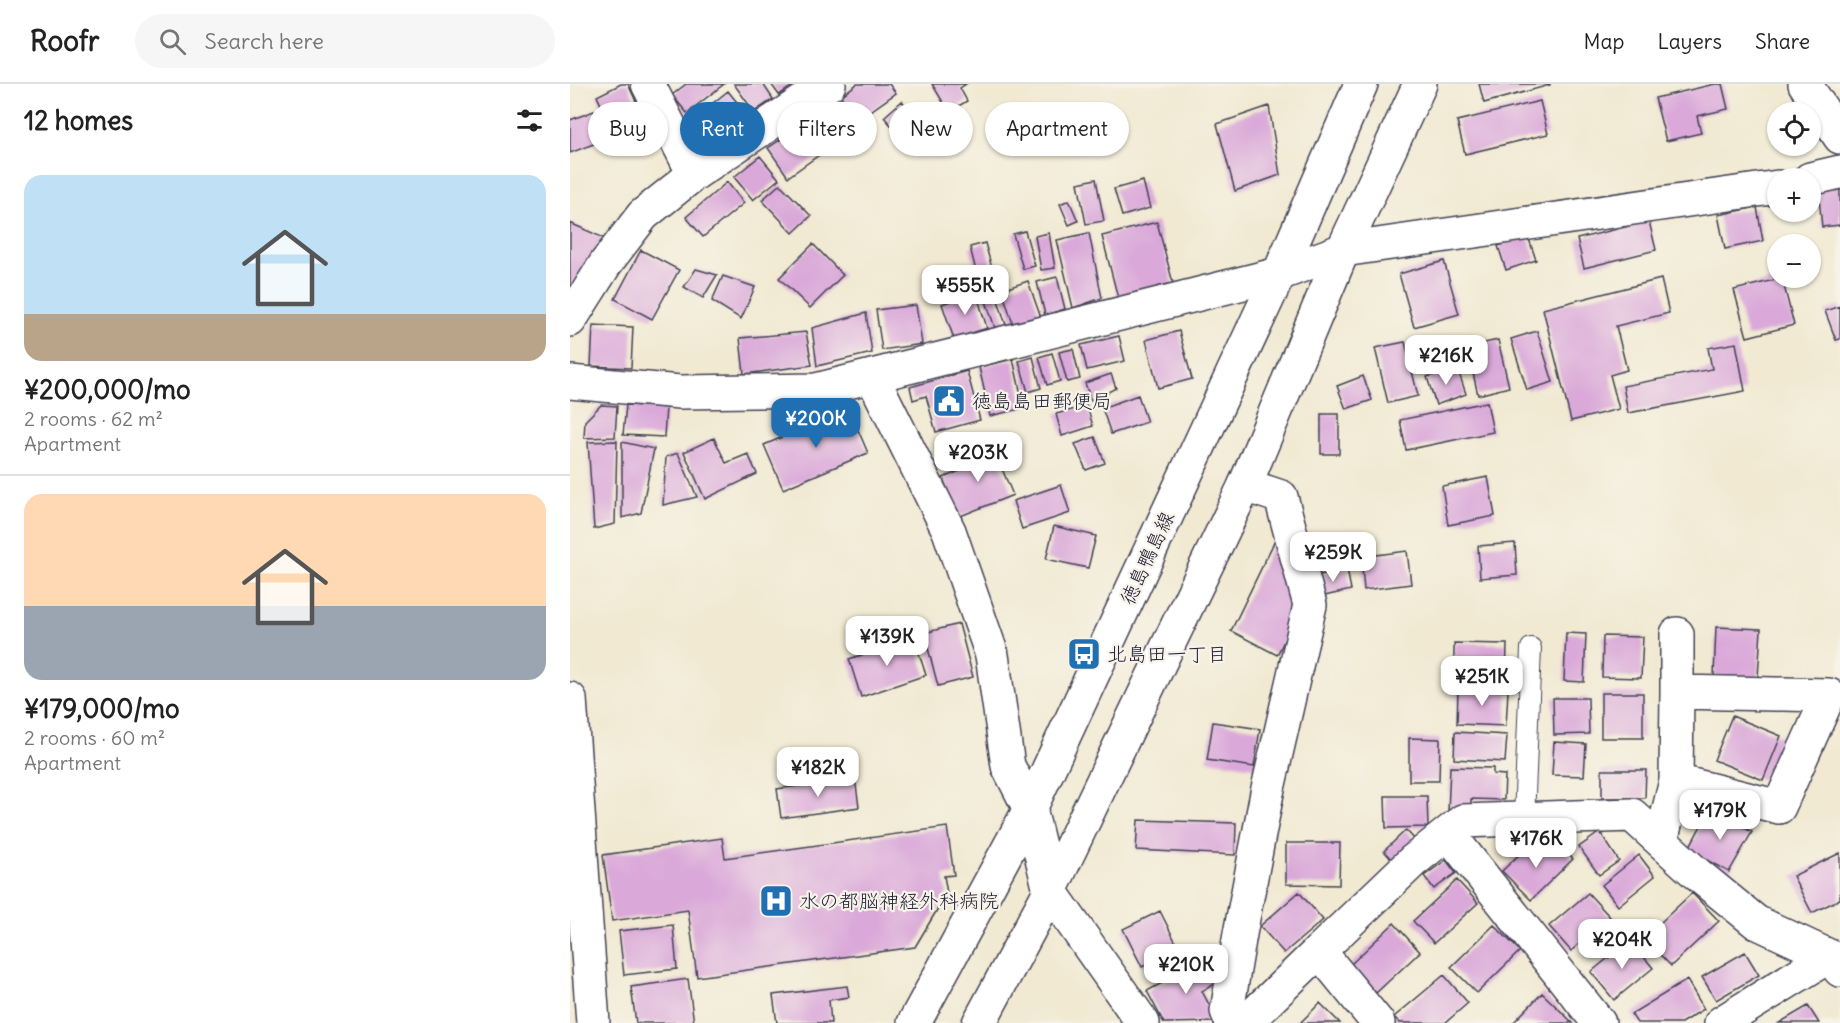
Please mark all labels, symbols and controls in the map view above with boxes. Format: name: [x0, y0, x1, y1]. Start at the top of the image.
search box: [135, 14, 555, 68]
text: Roofr: [30, 23, 99, 59]
icon: search: [156, 25, 189, 58]
text: Search here: [204, 27, 324, 55]
text: Map: [1584, 28, 1624, 55]
text: Layers: [1657, 28, 1722, 55]
text: Share: [1755, 28, 1810, 55]
chip: Buy: [588, 102, 668, 156]
chip: Rent: [680, 102, 765, 156]
chip: Filters: [777, 102, 877, 156]
chip: New: [889, 102, 973, 156]
chip: Apartment: [985, 102, 1129, 156]
map controls: [1767, 102, 1821, 288]
button: locate: [1767, 102, 1821, 156]
text: 12 homes: [24, 104, 133, 137]
icon: filters: [513, 104, 546, 137]
button: +: [1767, 168, 1821, 222]
icon: home: [231, 214, 339, 322]
button: −: [1767, 234, 1821, 288]
pin: ¥555K: [923, 265, 1007, 316]
text: ¥555K: [936, 272, 994, 297]
pin: ¥216K: [1404, 335, 1488, 386]
text: ¥216K: [1419, 342, 1473, 367]
text: ¥200,000/mo: [24, 373, 191, 406]
public building icon: 徳島島田郵便局: [931, 383, 967, 419]
place label: 徳島島田郵便局: [972, 388, 1112, 413]
pin: ¥200K: [774, 398, 858, 449]
text: ¥200K: [785, 405, 847, 430]
text: 2 rooms · 62 m²: [24, 406, 163, 431]
text: Apartment: [24, 431, 121, 456]
pin: ¥203K: [936, 432, 1020, 483]
text: ¥203K: [948, 439, 1008, 464]
street label: 徳島鴨島線: [1114, 507, 1179, 608]
pin: ¥259K: [1291, 532, 1375, 583]
icon: home: [231, 533, 339, 641]
text: ¥259K: [1304, 539, 1362, 564]
pin: ¥139K: [845, 616, 929, 667]
text: ¥139K: [860, 623, 914, 648]
bus stop icon: 北島田一丁目: [1066, 636, 1102, 672]
place label: 北島田一丁目: [1107, 641, 1227, 666]
pin: ¥251K: [1440, 656, 1524, 707]
text: ¥251K: [1455, 663, 1509, 688]
text: ¥179,000/mo: [24, 692, 180, 725]
text: 2 rooms · 60 m²: [24, 725, 165, 750]
pin: ¥182K: [776, 747, 860, 798]
text: Apartment: [24, 750, 121, 775]
text: ¥182K: [791, 754, 845, 779]
pin: ¥179K: [1678, 790, 1762, 841]
text: ¥179K: [1693, 797, 1747, 822]
pin: ¥176K: [1494, 818, 1578, 869]
text: ¥176K: [1509, 825, 1563, 850]
hospital icon: 水の都脳神経外科病院: [758, 883, 794, 919]
place label: 水の都脳神経外科病院: [799, 888, 999, 913]
pin: ¥204K: [1580, 919, 1664, 970]
text: ¥204K: [1592, 926, 1652, 951]
pin: ¥210K: [1144, 944, 1228, 995]
text: ¥210K: [1158, 951, 1214, 976]

